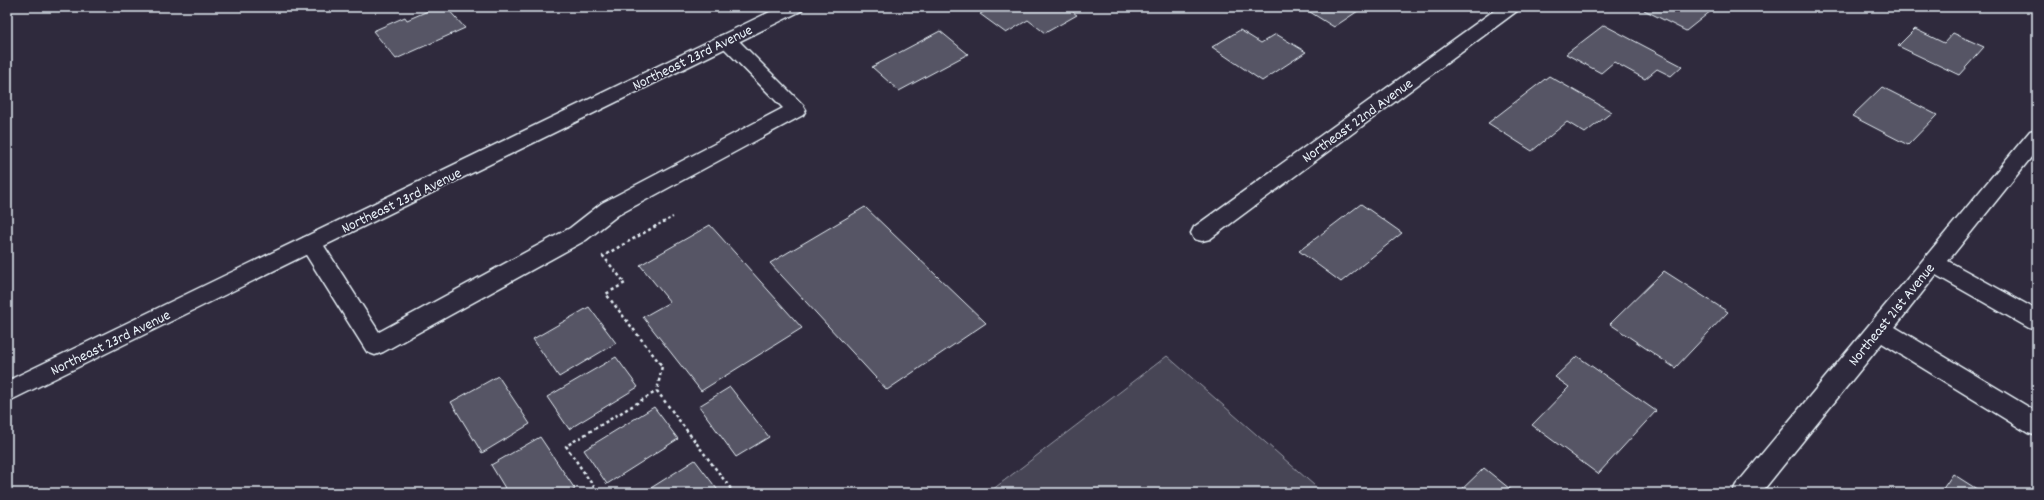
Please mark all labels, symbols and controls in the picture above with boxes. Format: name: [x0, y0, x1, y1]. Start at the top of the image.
street label: Northeast 23rd Avenue: [629, 20, 757, 97]
street label: Northeast 22nd Avenue: [1298, 74, 1419, 169]
street label: Northeast 23rd Avenue: [338, 163, 466, 240]
street label: Northeast 21st Avenue: [1844, 259, 1941, 372]
street label: Northeast 23rd Avenue: [47, 305, 175, 382]

